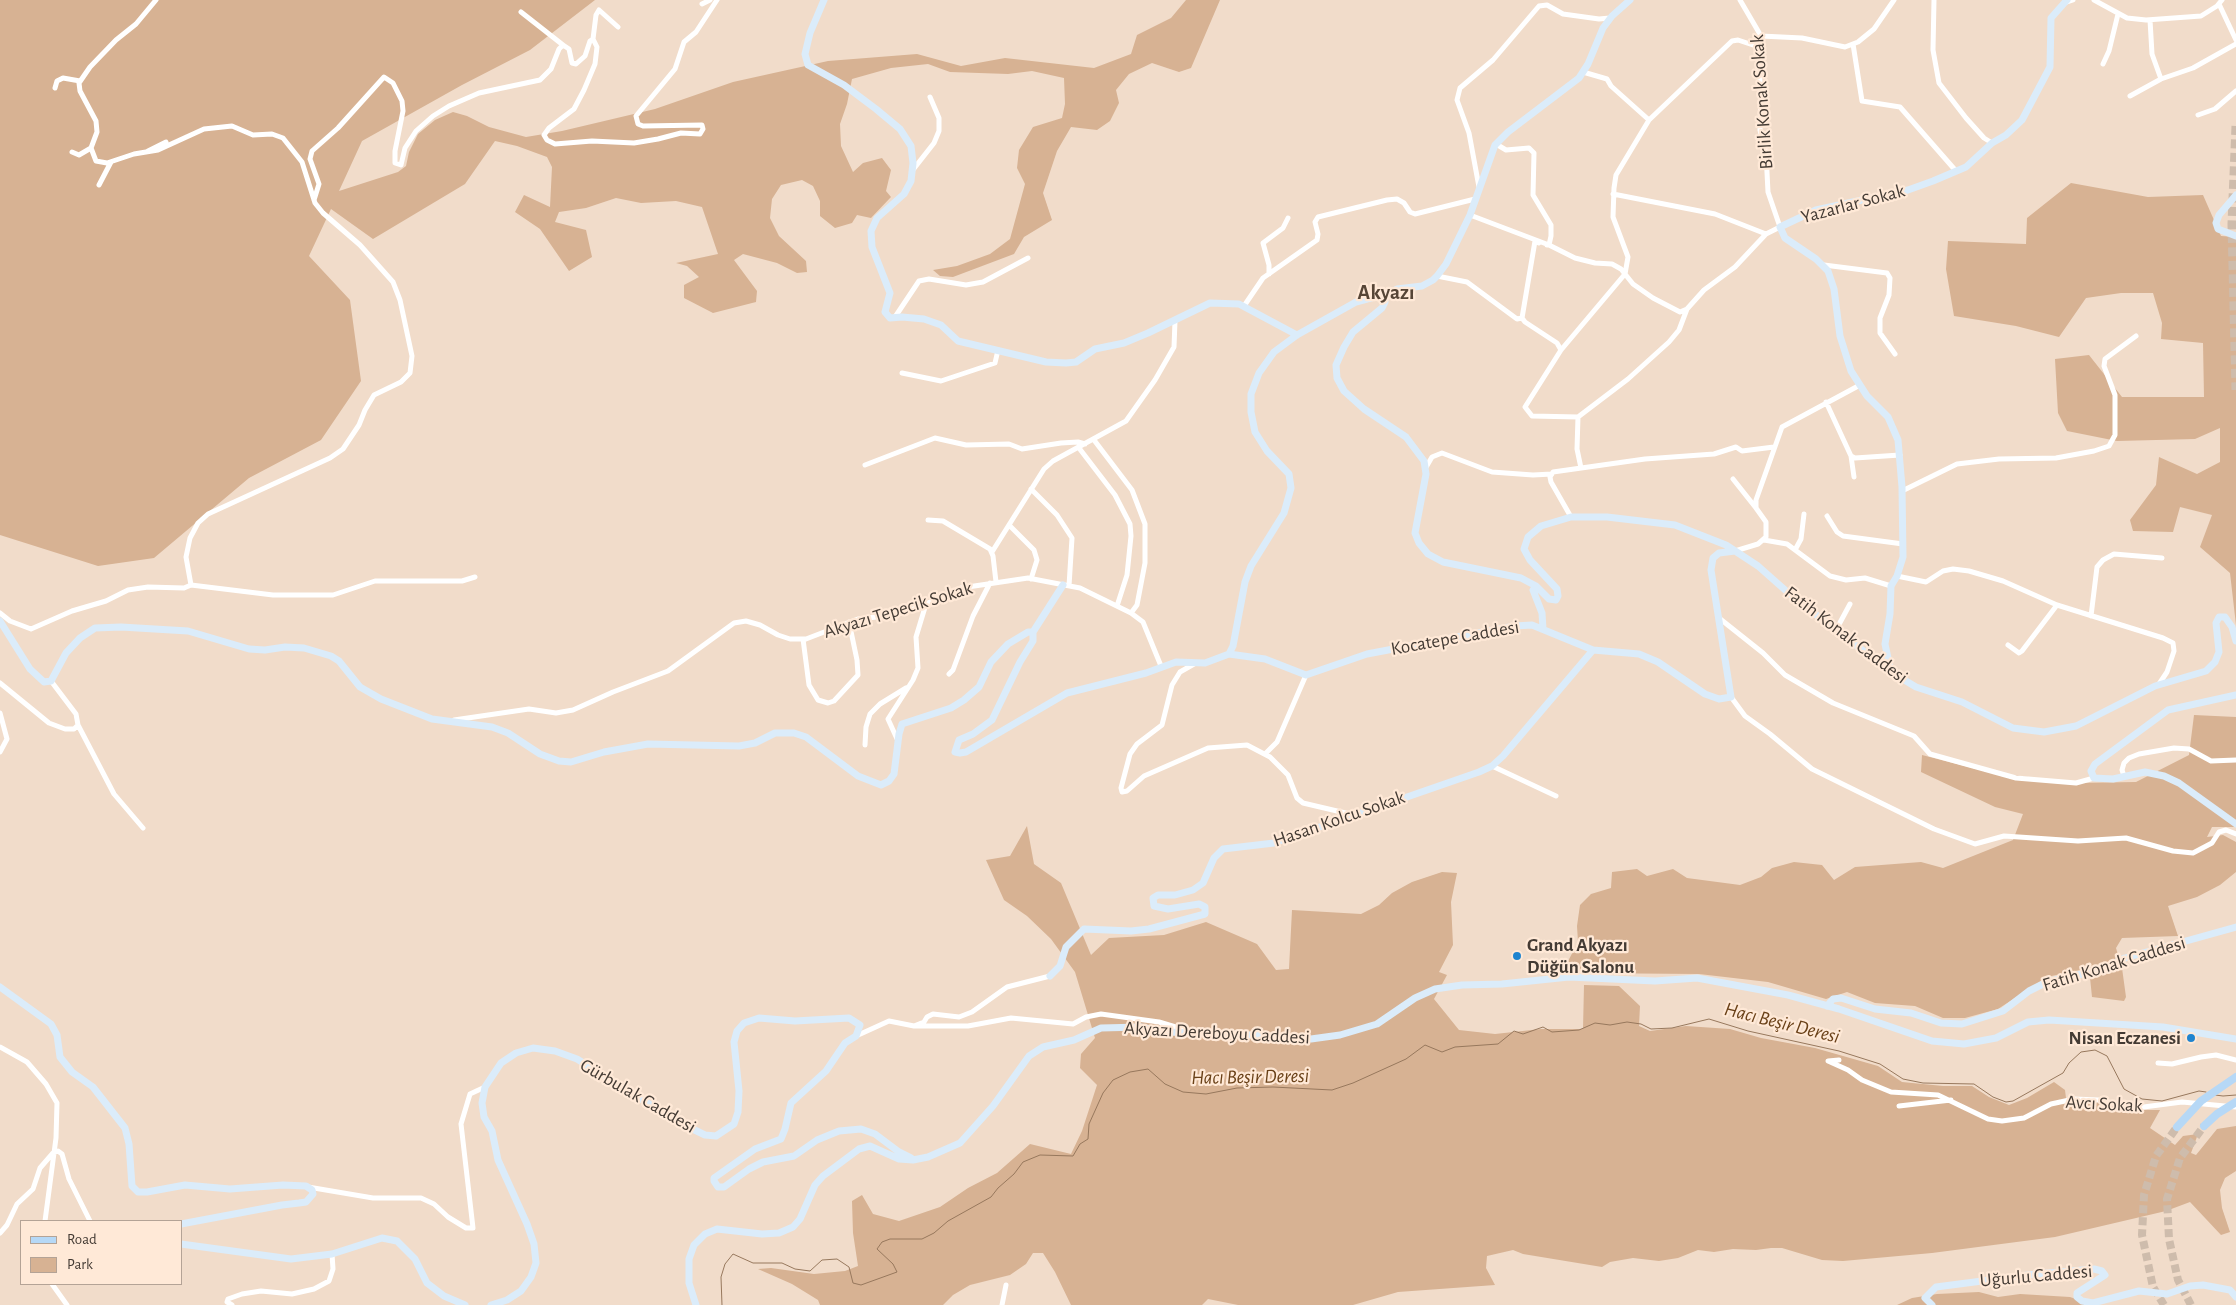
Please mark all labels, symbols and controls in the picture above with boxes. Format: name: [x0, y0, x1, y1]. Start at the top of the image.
street label: Birlik Konak Sokak: [1746, 34, 1778, 170]
street label: Yazarlar Sokak: [1799, 179, 1907, 229]
district label: Akyazı: [1358, 280, 1414, 306]
street label: Akyazı Tepecik Sokak: [821, 577, 975, 643]
street label: Fatih Konak Caddesi: [1780, 581, 1912, 689]
street label: Kocatepe Caddesi: [1389, 615, 1521, 661]
street label: Hasan Kolcu Sokak: [1270, 786, 1408, 852]
street label: Fatih Konak Caddesi: [2040, 931, 2188, 997]
place label: Grand Akyazı Düğün Salonu: [1527, 934, 1634, 978]
marker: Grand Akyazı Düğün Salonu: [1511, 950, 1523, 962]
water label: Hacı Beşir Deresi: [1722, 997, 1842, 1049]
street label: Akyazı Dereboyu Caddesi: [1123, 1017, 1311, 1049]
place label: Nisan Eczanesi: [2069, 1027, 2181, 1049]
marker: Nisan Eczanesi: [2185, 1032, 2197, 1044]
street label: Gürbulak Caddesi: [576, 1054, 700, 1138]
water label: Hacı Beşir Deresi: [1191, 1064, 1309, 1090]
street label: Avcı Sokak: [2065, 1091, 2143, 1117]
legend: [20, 1220, 182, 1285]
text: Road: [67, 1232, 97, 1247]
text: Park: [67, 1257, 93, 1272]
street label: Uğurlu Caddesi: [1979, 1260, 2093, 1292]

